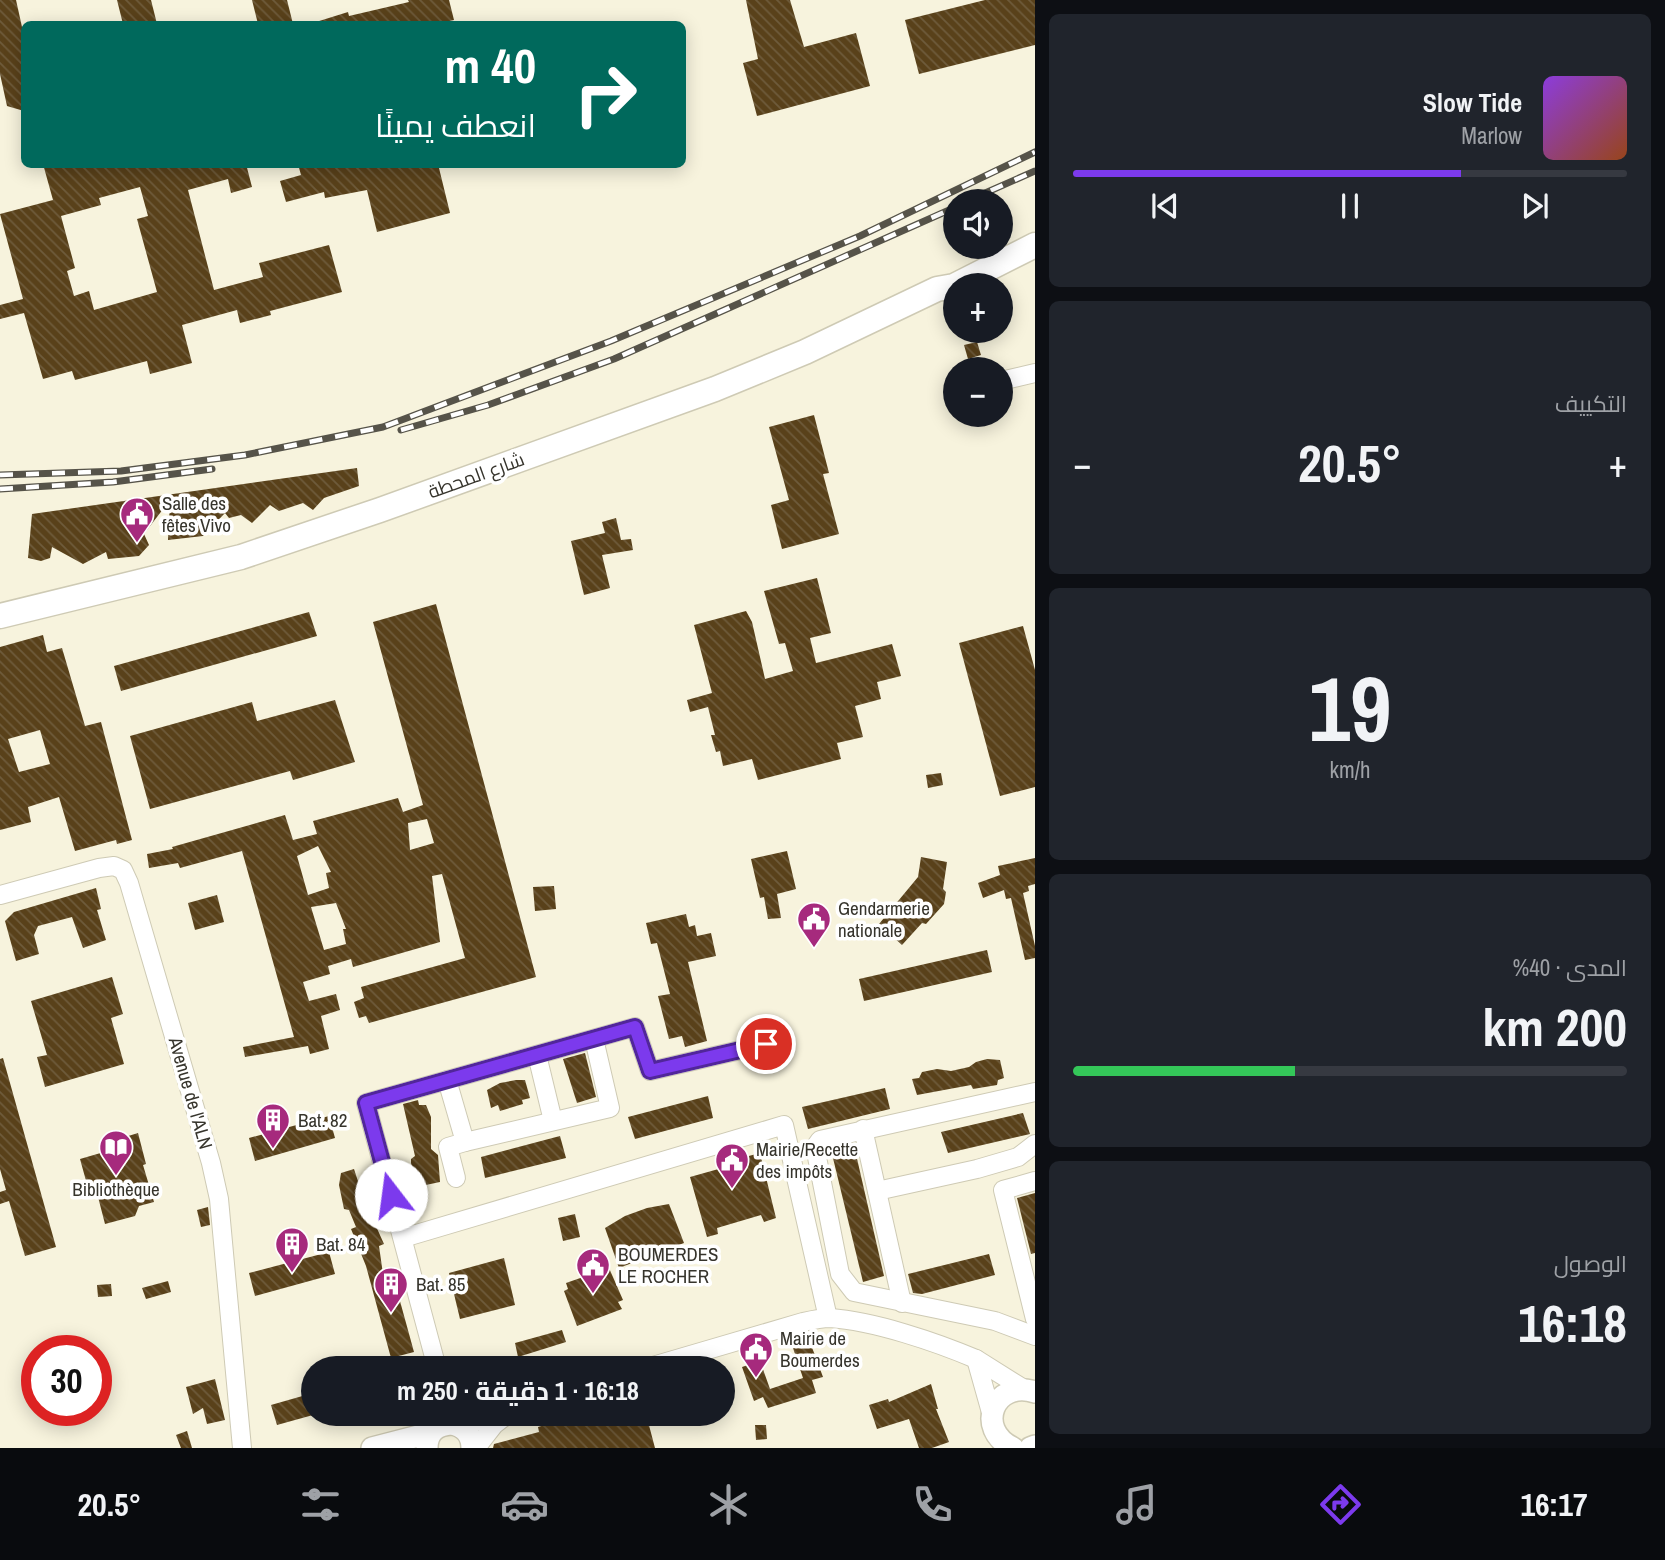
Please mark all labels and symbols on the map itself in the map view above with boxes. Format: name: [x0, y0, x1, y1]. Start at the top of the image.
street label: شارع المحطة: [424, 446, 528, 505]
place label: Salle des fêtes Vivo: [162, 490, 231, 538]
public building icon: Salle des fêtes Vivo: [118, 495, 156, 544]
place label: Gendarmerie nationale: [838, 895, 930, 943]
public building icon: Gendarmerie nationale: [795, 900, 833, 949]
pin: [736, 1014, 796, 1074]
street label: Avenue de l'ALN: [162, 1033, 219, 1152]
building icon: Bat. 82: [254, 1101, 292, 1150]
place label: Bat. 82: [298, 1107, 347, 1133]
library icon: Bibliothèque: [97, 1128, 135, 1177]
place label: Mairie/Recette des impôts: [756, 1136, 858, 1184]
public building icon: Mairie/Recette des impôts: [713, 1141, 751, 1190]
position arrow: [354, 1158, 428, 1232]
place label: Bibliothèque: [72, 1176, 160, 1202]
building icon: Bat. 84: [273, 1225, 311, 1274]
place label: Bat. 84: [316, 1231, 366, 1257]
place label: BOUMERDES LE ROCHER: [618, 1241, 718, 1289]
public building icon: BOUMERDES LE ROCHER: [574, 1246, 612, 1295]
building icon: Bat. 85: [372, 1265, 410, 1314]
place label: Bat. 85: [416, 1271, 466, 1297]
place label: Mairie de Boumerdes: [780, 1325, 860, 1373]
public building icon: Mairie de Boumerdes: [737, 1330, 775, 1379]
speed limit sign: 30: [21, 1335, 112, 1426]

